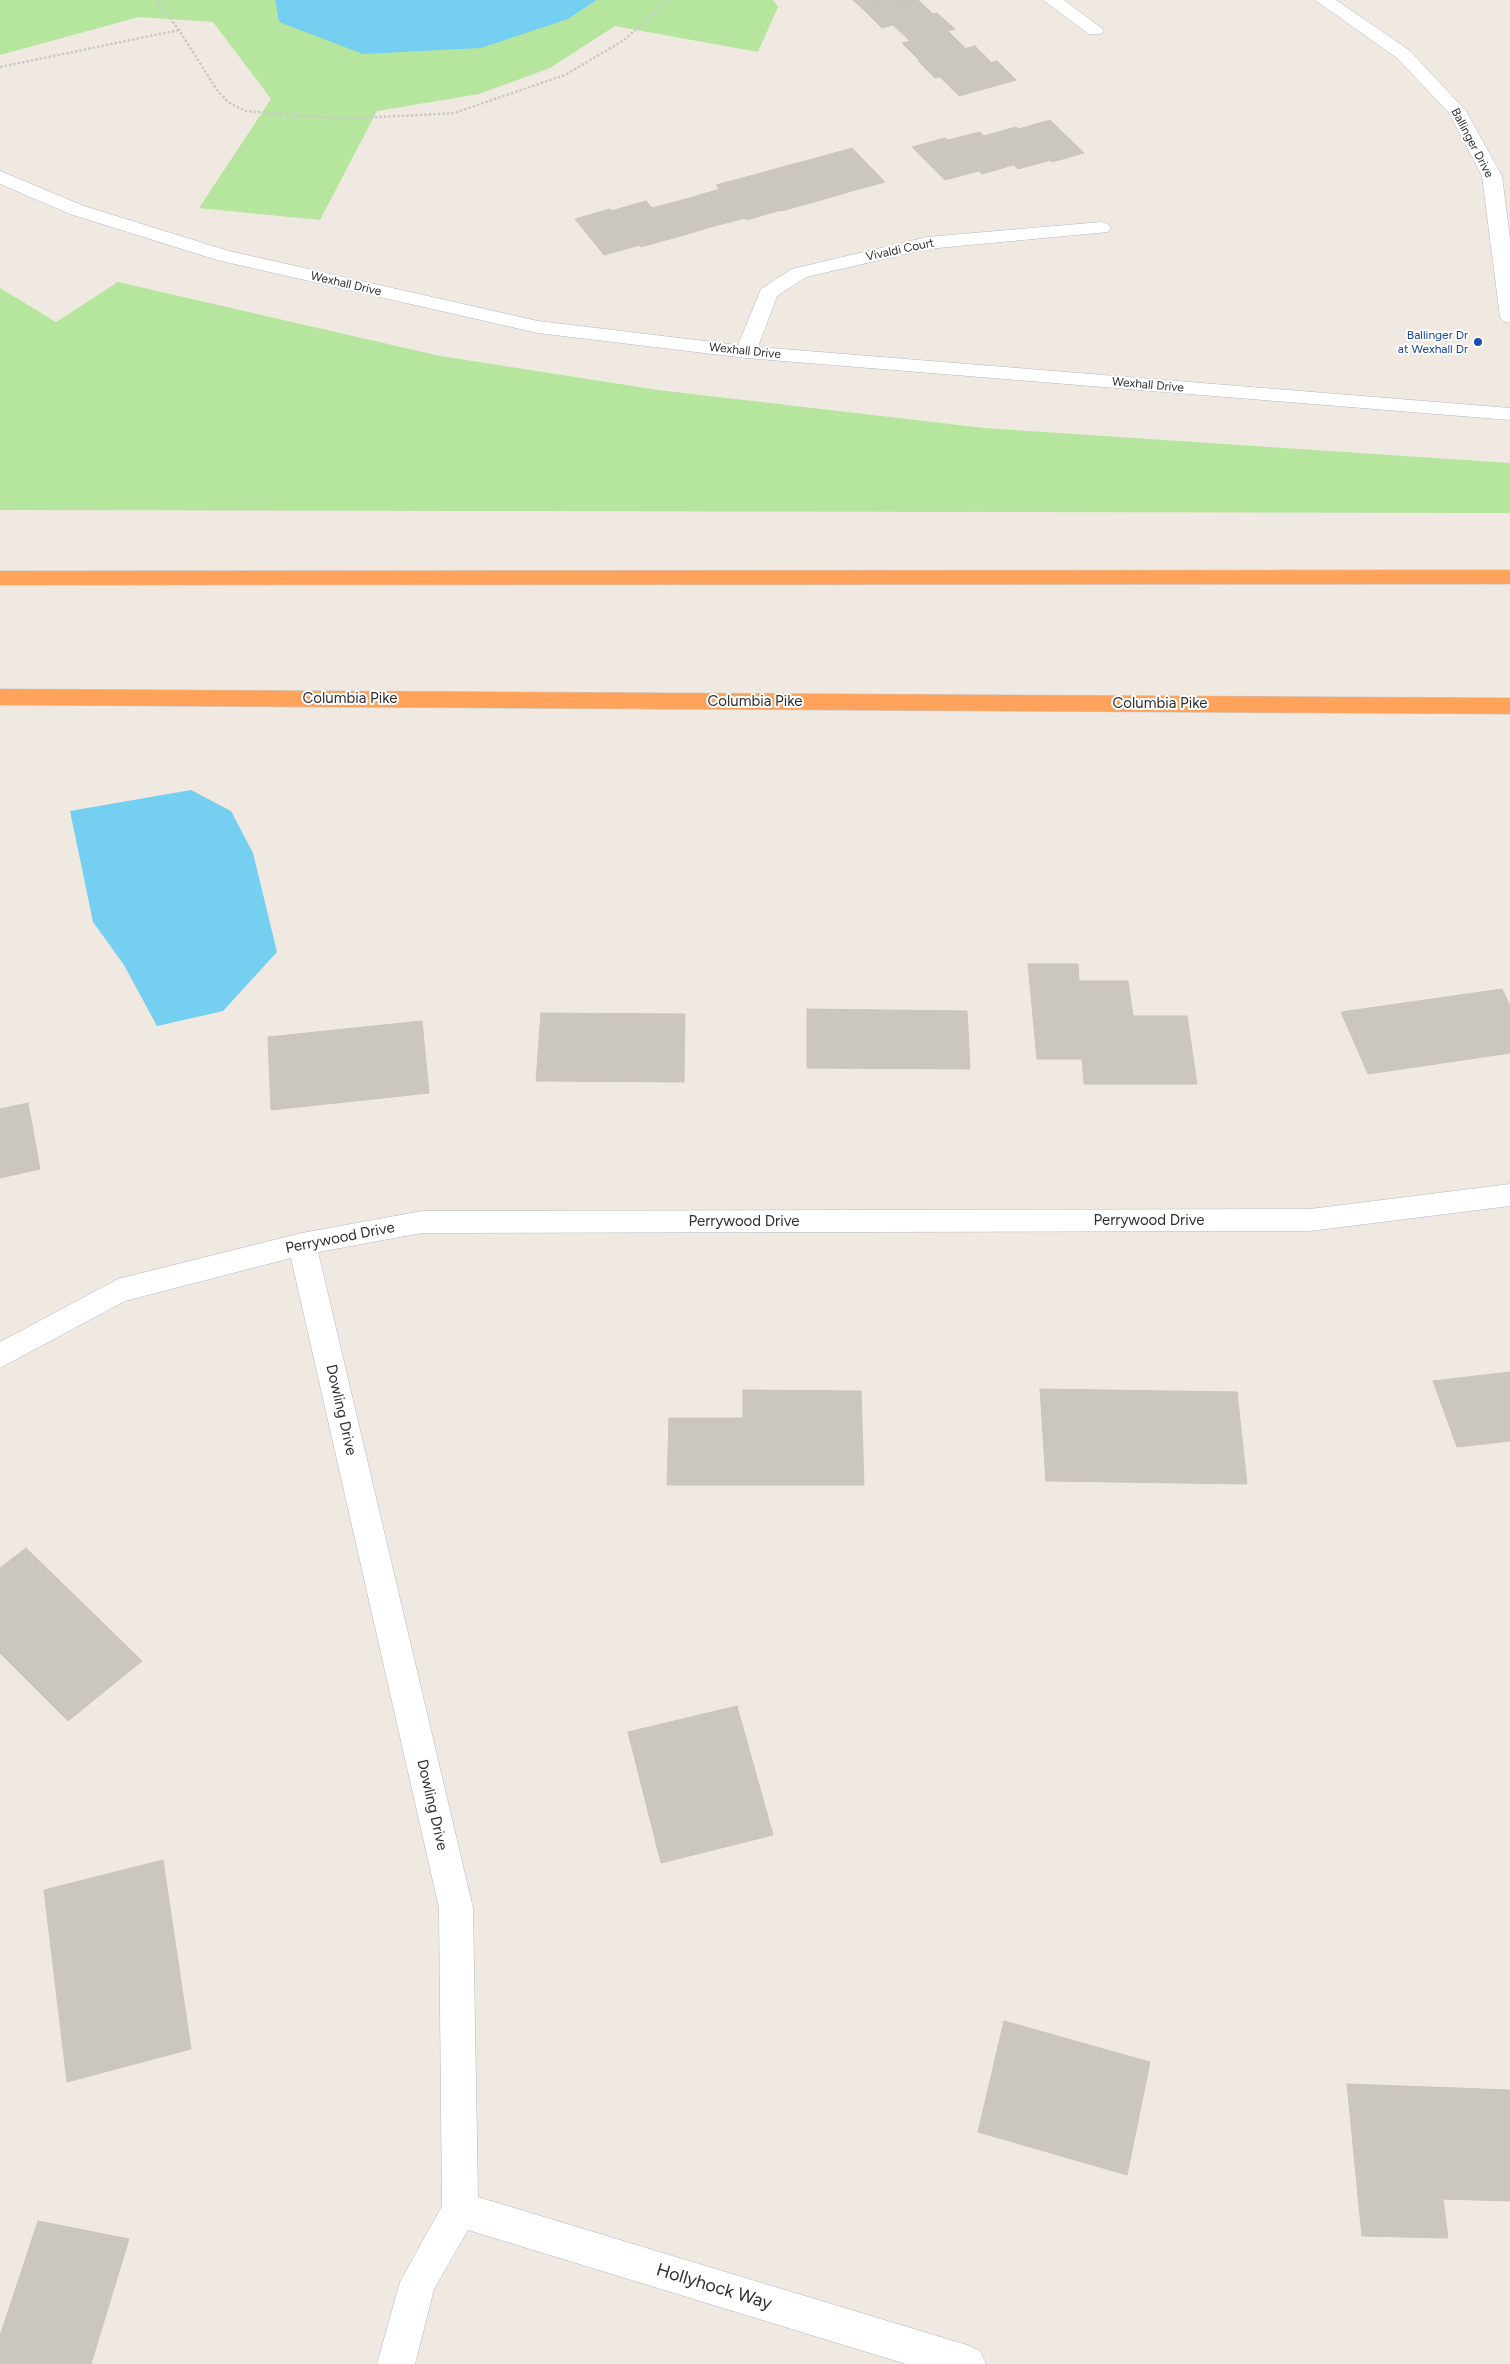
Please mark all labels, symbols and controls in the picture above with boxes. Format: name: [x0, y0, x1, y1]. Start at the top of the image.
street label: Ballinger Drive: [1448, 106, 1496, 180]
street label: Vivaldi Court: [864, 236, 936, 264]
street label: Wexhall Drive: [309, 269, 383, 299]
place label: Ballinger Dr at Wexhall Dr: [1398, 328, 1468, 356]
marker: Ballinger Dr at Wexhall Dr: [1472, 336, 1484, 348]
street label: Wexhall Drive: [708, 340, 782, 362]
street label: Wexhall Drive: [1111, 375, 1185, 395]
street label: Columbia Pike: [302, 690, 398, 708]
street label: Columbia Pike: [707, 693, 803, 711]
street label: Columbia Pike: [1112, 695, 1208, 713]
street label: Perrywood Drive: [1094, 1212, 1204, 1230]
street label: Perrywood Drive: [689, 1213, 799, 1231]
street label: Perrywood Drive: [284, 1219, 396, 1257]
street label: Dowling Drive: [322, 1363, 360, 1457]
street label: Dowling Drive: [413, 1758, 451, 1852]
street label: Hollyhock Way: [654, 2259, 774, 2315]

